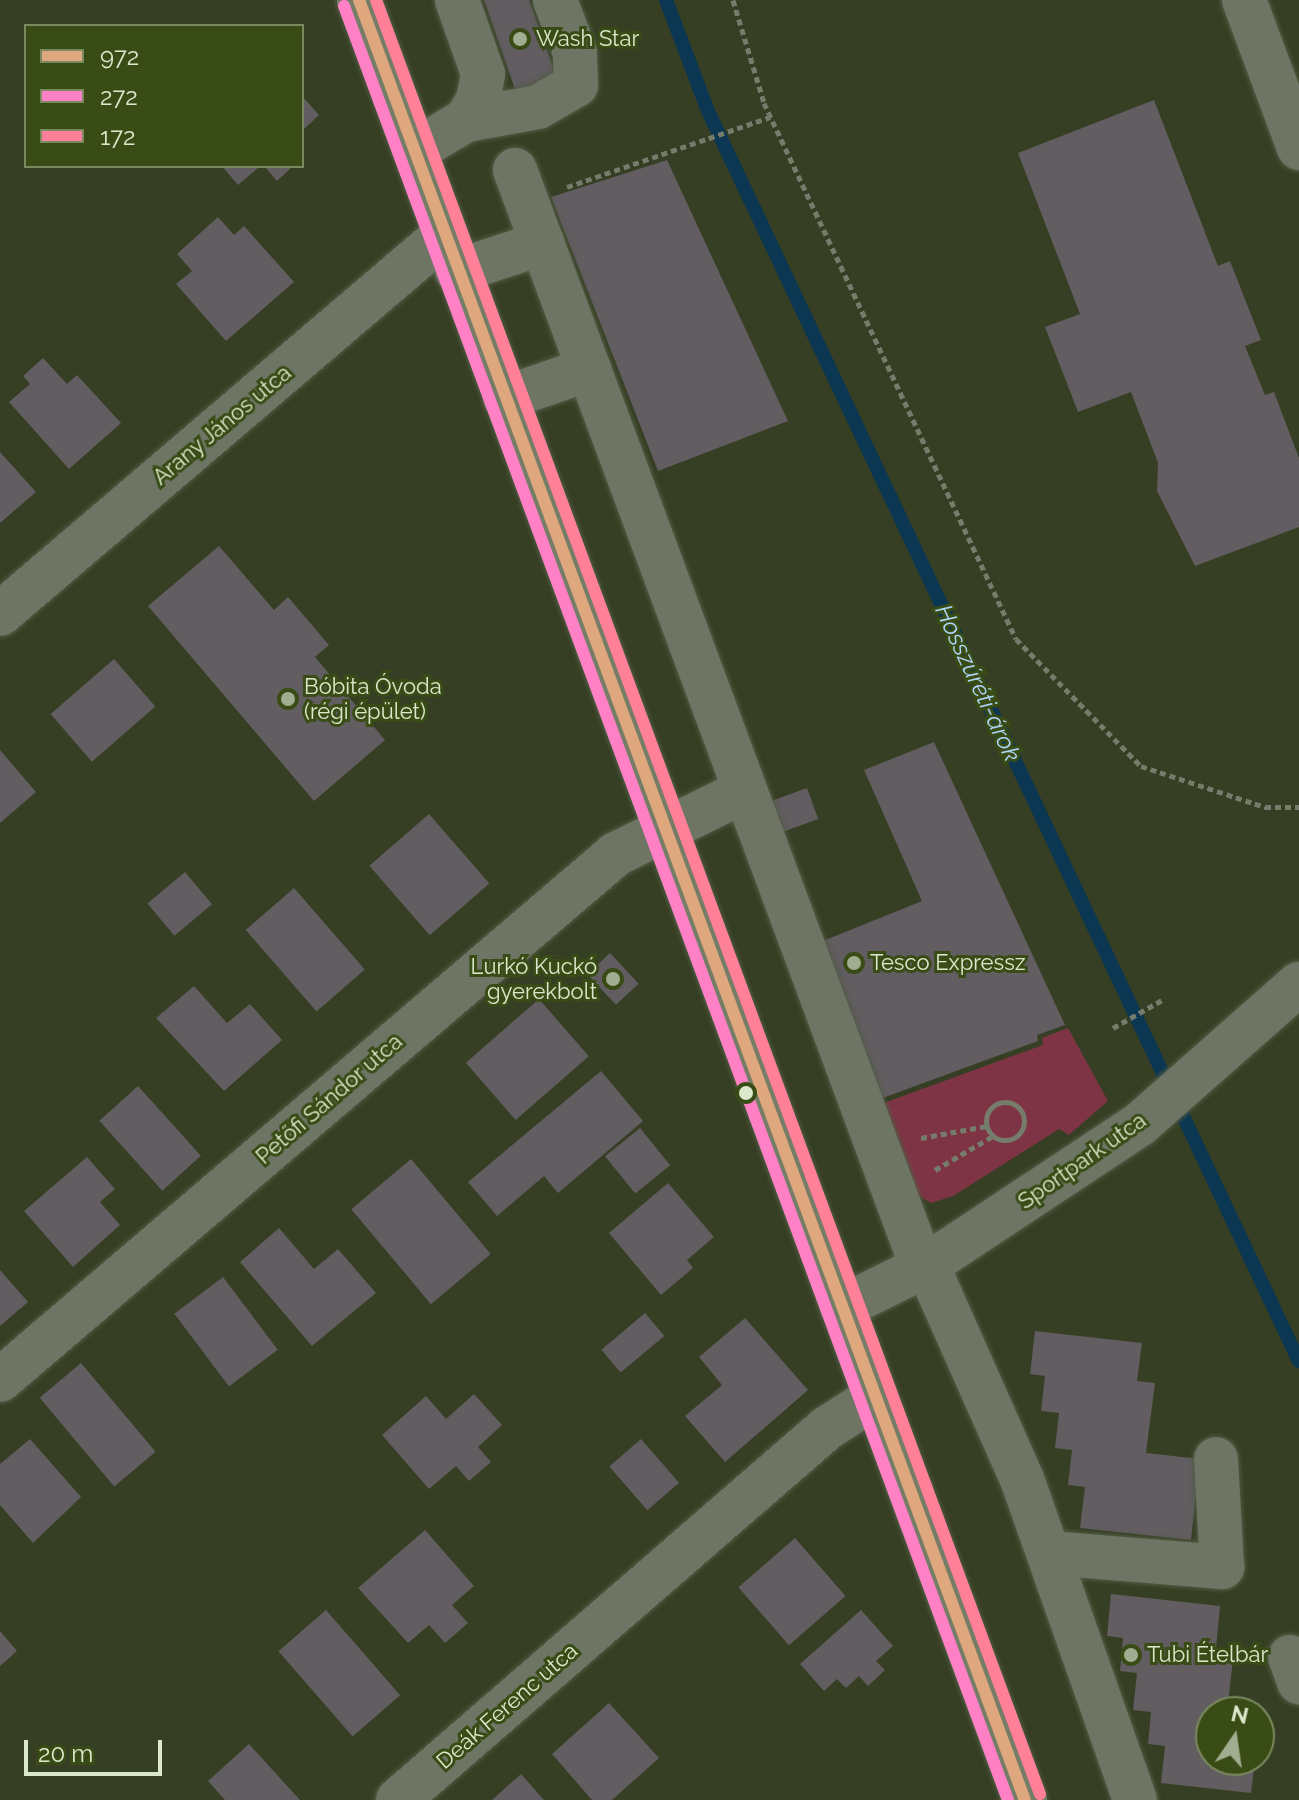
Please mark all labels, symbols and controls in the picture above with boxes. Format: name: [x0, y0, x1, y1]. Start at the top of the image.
legend: [24, 24, 304, 168]
place label: Wash Star: [536, 26, 639, 52]
marker: Wash Star: [511, 30, 529, 48]
text: 972: [100, 42, 139, 71]
text: 272: [100, 82, 138, 111]
text: 172: [100, 122, 136, 151]
street label: Arany János utca: [147, 359, 297, 491]
water label: Hosszúréti-árok: [929, 600, 1027, 766]
place label: Bóbita Óvoda (régi épület): [304, 673, 442, 724]
marker: Bóbita Óvoda (régi épület): [279, 690, 297, 708]
place label: Tesco Expressz: [870, 950, 1026, 976]
place label: Lurkó Kuckó gyerekbolt: [471, 953, 597, 1004]
marker: Tesco Expressz: [845, 954, 863, 972]
marker: Lurkó Kuckó gyerekbolt: [604, 970, 622, 988]
street label: Petőfi Sándor utca: [250, 1028, 408, 1170]
unlabelled marker: [738, 1085, 754, 1101]
street label: Sportpark utca: [1013, 1107, 1151, 1215]
street label: Deák Ferenc utca: [431, 1638, 583, 1774]
place label: Tubi Ételbár: [1147, 1642, 1268, 1668]
marker: Tubi Ételbár: [1122, 1646, 1140, 1664]
north arrow: [1195, 1696, 1275, 1776]
text: N: [1229, 1700, 1251, 1729]
scale bar: [28, 1724, 166, 1774]
text: 20 m: [38, 1739, 93, 1768]

